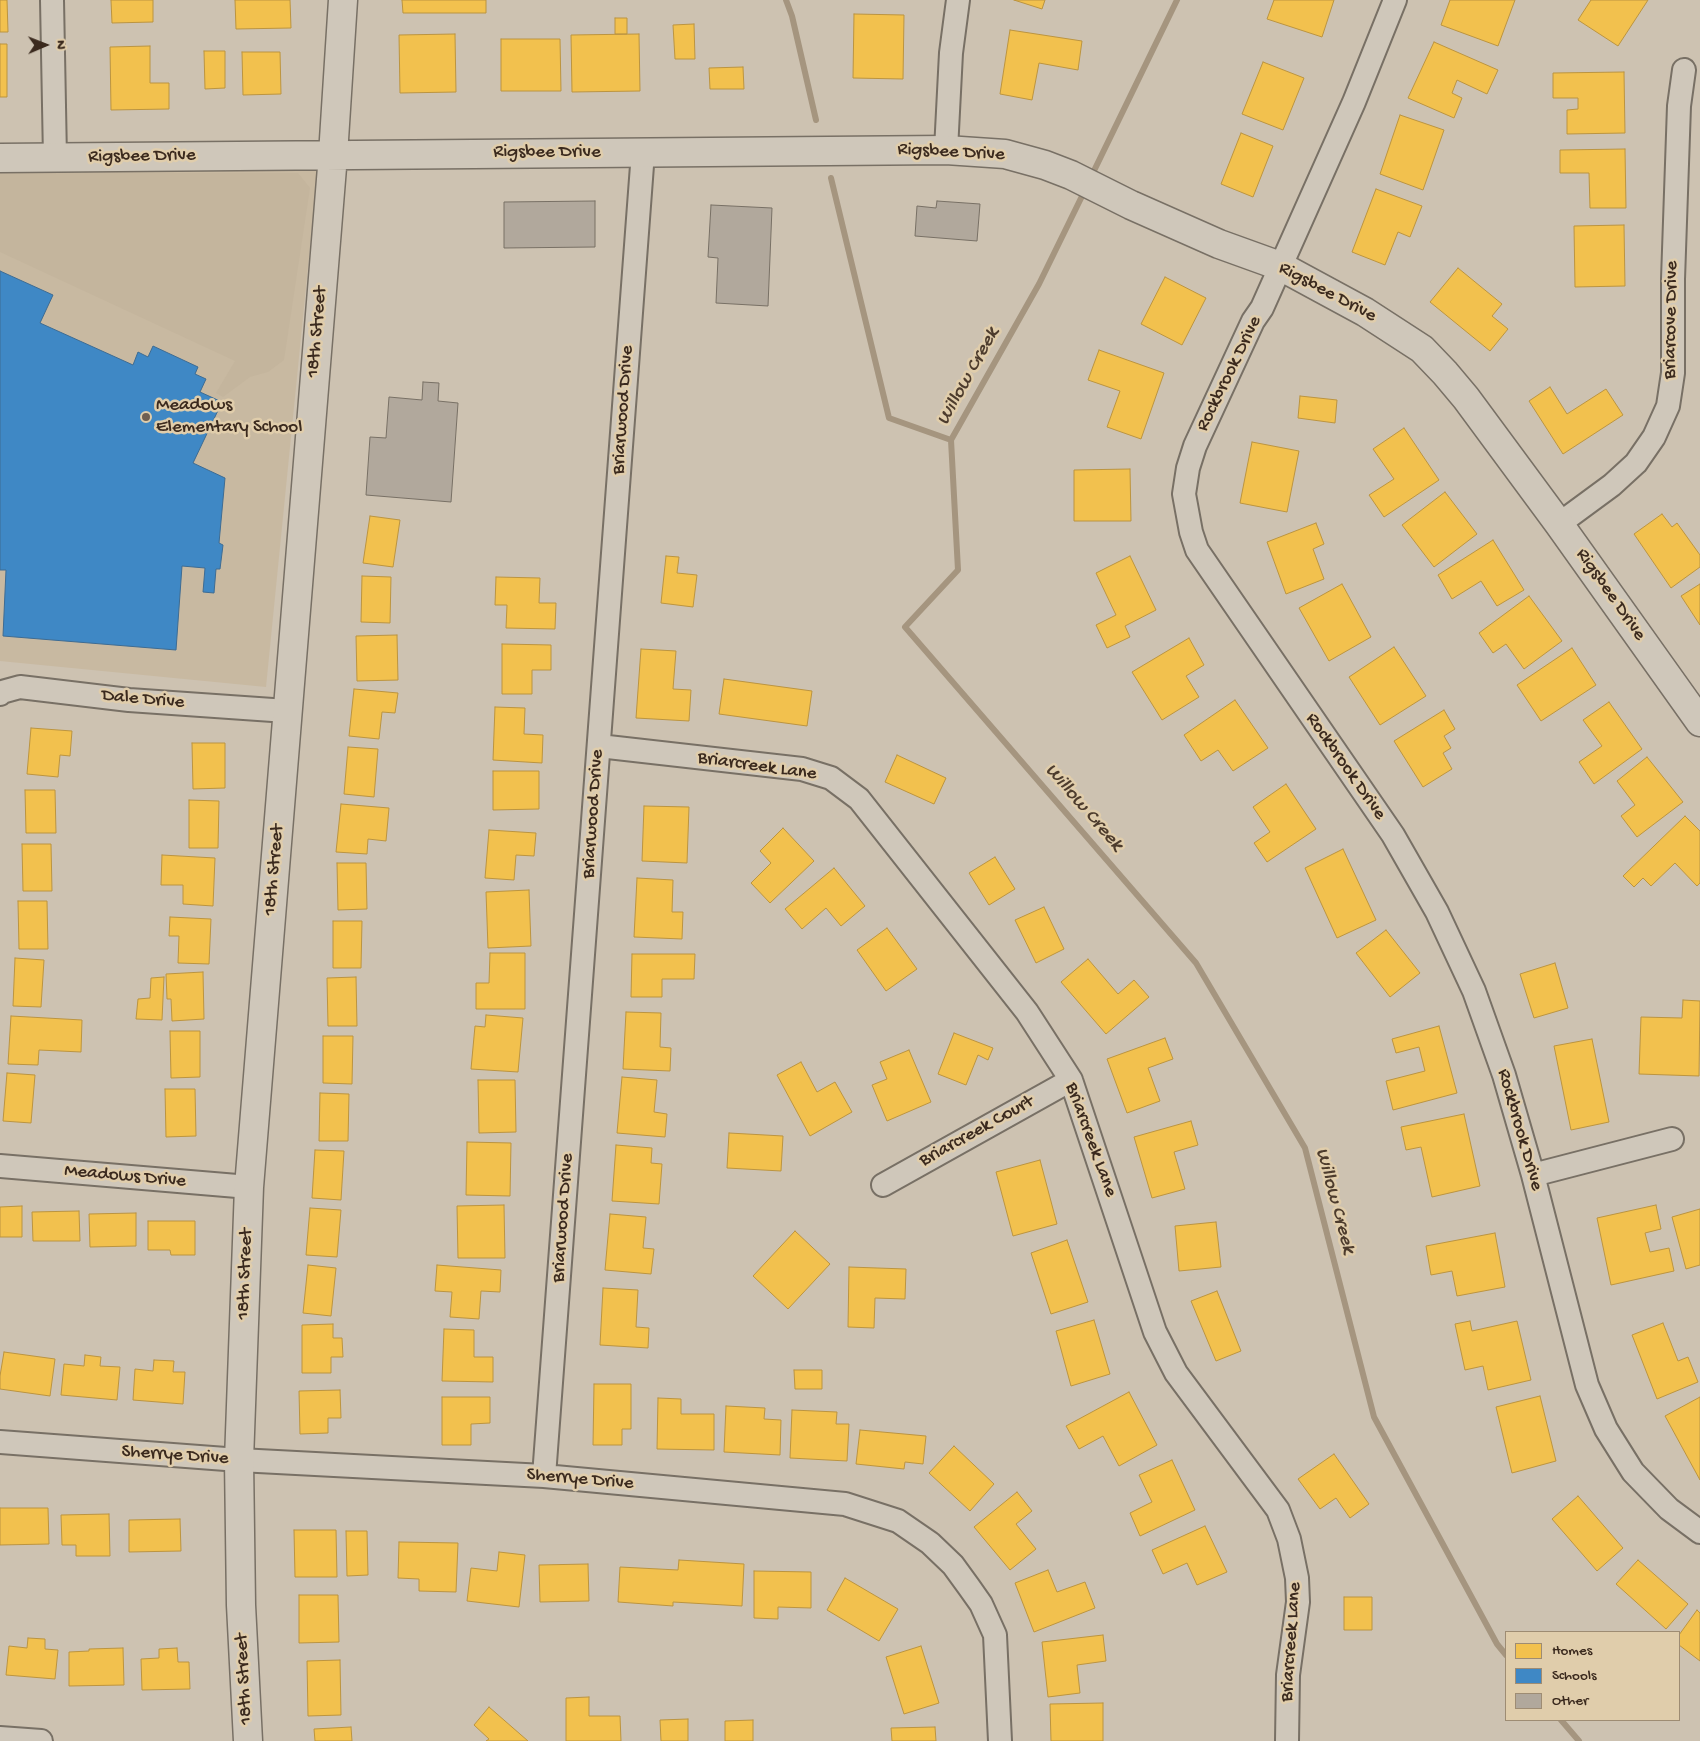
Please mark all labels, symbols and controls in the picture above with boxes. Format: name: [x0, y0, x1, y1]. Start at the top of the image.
north arrow: [20, 20, 70, 70]
text: N: [52, 40, 69, 49]
street label: Rigsbee Drive: [897, 139, 1005, 167]
street label: Rigsbee Drive: [493, 142, 601, 164]
street label: Rigsbee Drive: [88, 145, 196, 169]
street label: Rigsbee Drive: [1274, 258, 1380, 328]
street label: Briarcove Drive: [1660, 261, 1684, 379]
street label: 18th Street: [303, 286, 333, 378]
street label: Rockbrook Drive: [1192, 313, 1268, 435]
water label: Willow Creek: [932, 324, 1006, 430]
street label: Briarwood Drive: [608, 345, 640, 475]
place label: Meadows Elementary School: [156, 395, 302, 439]
marker: Meadows Elementary School: [140, 411, 152, 423]
street label: Rigsbee Drive: [1570, 544, 1650, 646]
street label: Dale Drive: [101, 685, 185, 715]
street label: Rockbrook Drive: [1300, 709, 1390, 825]
street label: Briarcreek Lane: [696, 747, 818, 787]
street label: Briarwood Drive: [578, 749, 610, 879]
water label: Willow Creek: [1038, 759, 1128, 857]
street label: 18th Street: [260, 824, 290, 916]
street label: Rockbrook Drive: [1491, 1066, 1547, 1194]
street label: Briarcreek Lane: [1059, 1080, 1121, 1200]
street label: Briarcreek Court: [916, 1091, 1038, 1173]
water label: Willow Creek: [1308, 1146, 1360, 1256]
street label: Briarwood Drive: [548, 1153, 580, 1283]
street label: Meadows Drive: [63, 1160, 187, 1194]
street label: 18th Street: [233, 1228, 259, 1320]
street label: Sherrye Drive: [121, 1441, 229, 1471]
street label: Sherrye Drive: [526, 1464, 634, 1496]
street label: Briarcreek Lane: [1276, 1581, 1308, 1703]
legend: [1505, 1631, 1680, 1721]
street label: 18th Street: [231, 1633, 259, 1725]
text: Homes: [1552, 1642, 1592, 1660]
text: Schools: [1552, 1667, 1597, 1685]
text: Other: [1552, 1692, 1588, 1710]

